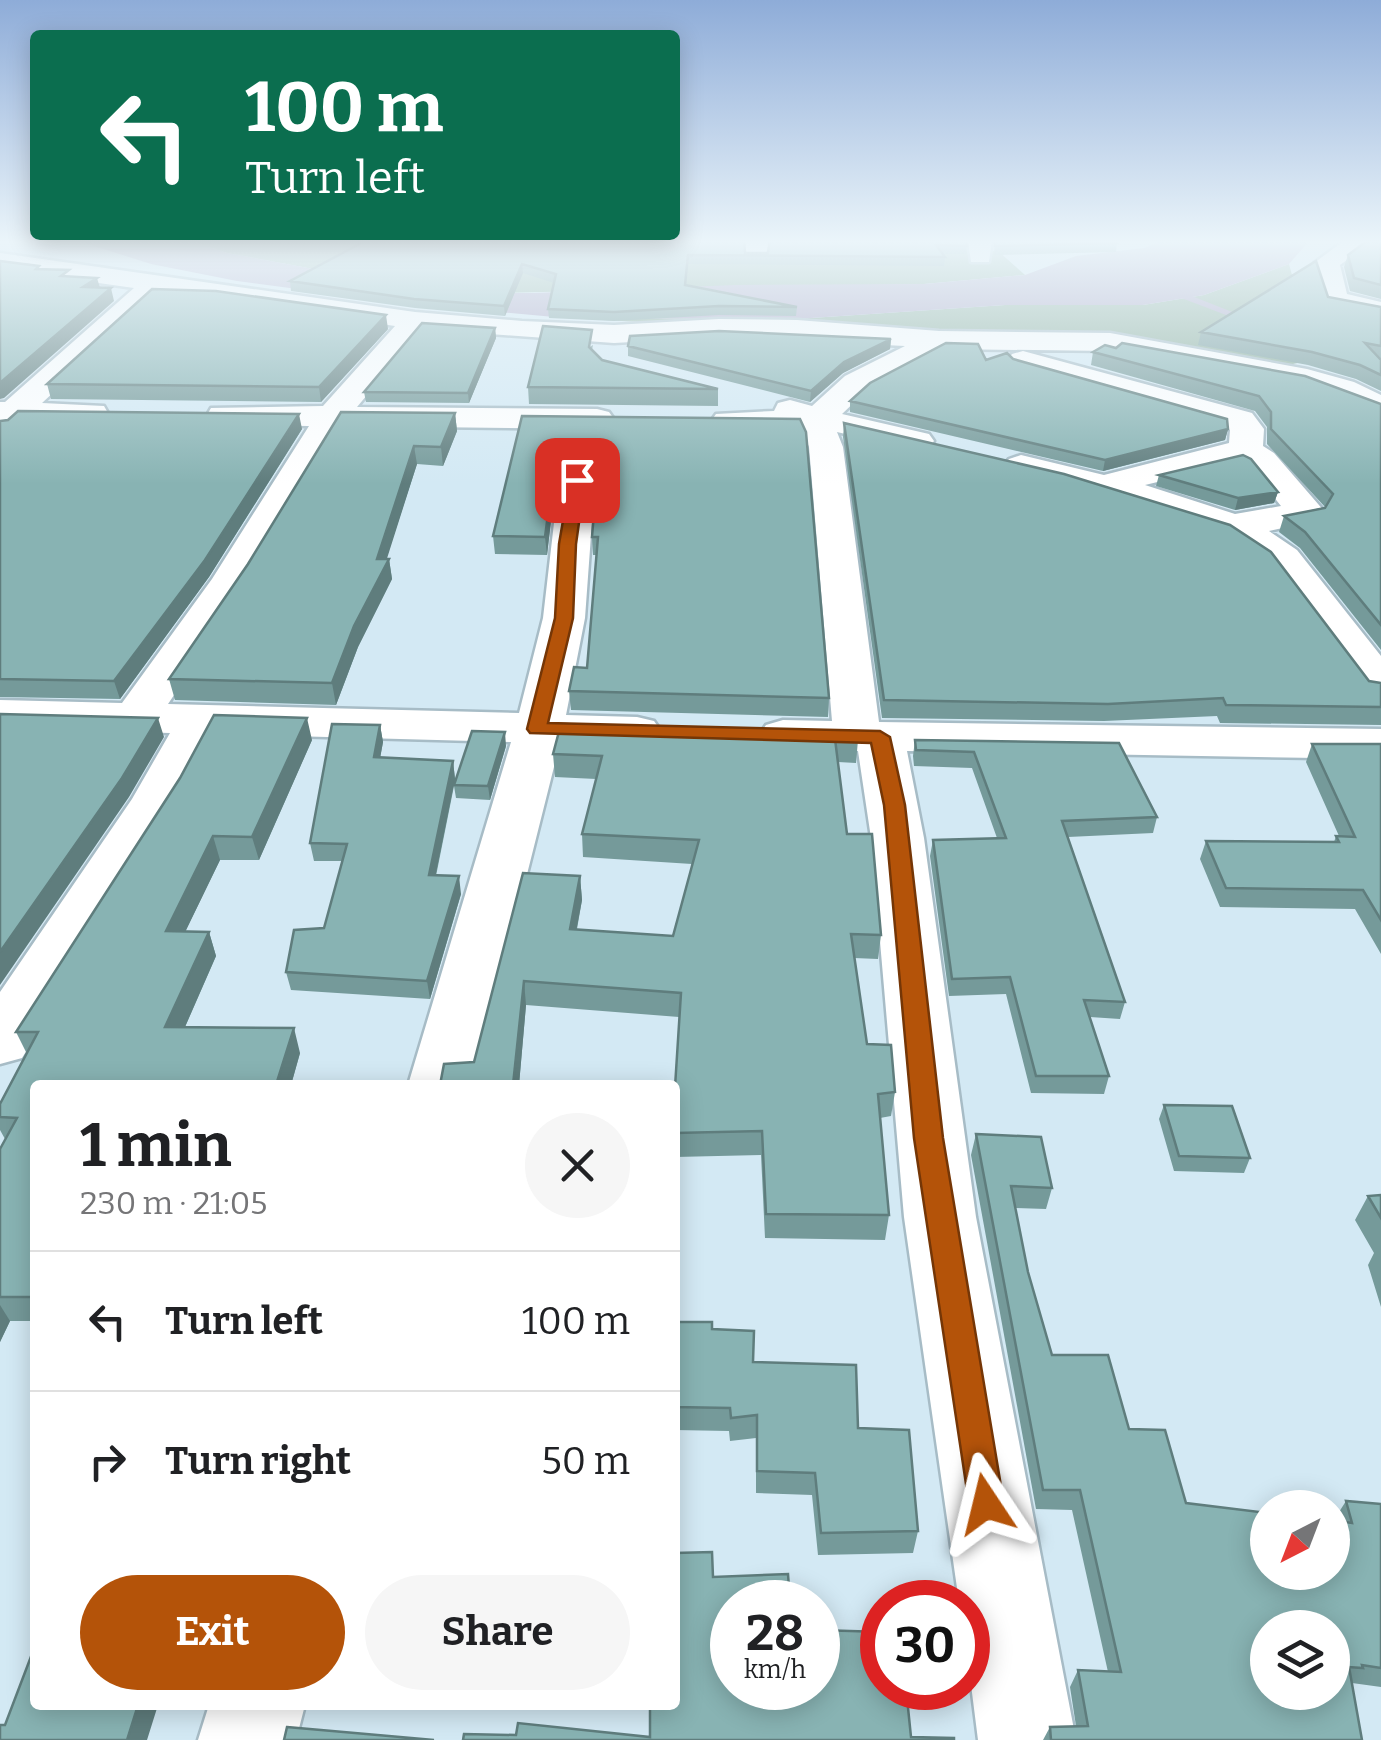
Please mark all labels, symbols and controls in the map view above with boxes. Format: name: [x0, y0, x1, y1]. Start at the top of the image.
text: 100 m: [245, 66, 444, 150]
icon: left: [80, 70, 210, 200]
text: Turn left: [245, 151, 425, 205]
pin: [535, 438, 620, 523]
icon: arrive: [550, 453, 605, 508]
text: 1 min: [80, 1110, 232, 1182]
button: close: [525, 1113, 630, 1218]
text: 230 m · 21:05: [80, 1184, 267, 1222]
icon: left: [80, 1294, 135, 1349]
text: Turn left: [165, 1298, 323, 1344]
text: 100 m: [522, 1298, 630, 1344]
icon: right: [80, 1434, 135, 1489]
text: Turn right: [165, 1438, 351, 1484]
text: 50 m: [541, 1438, 630, 1484]
position arrow: [934, 1452, 1038, 1556]
north arrow: [1250, 1490, 1350, 1590]
map controls: [1250, 1490, 1350, 1710]
button: Exit: [80, 1575, 345, 1690]
button: Share: [365, 1575, 630, 1690]
speed limit sign: 30: [860, 1580, 990, 1710]
text: 28: [746, 1603, 804, 1663]
button: layers: [1250, 1610, 1350, 1710]
text: km/h: [744, 1655, 806, 1685]

